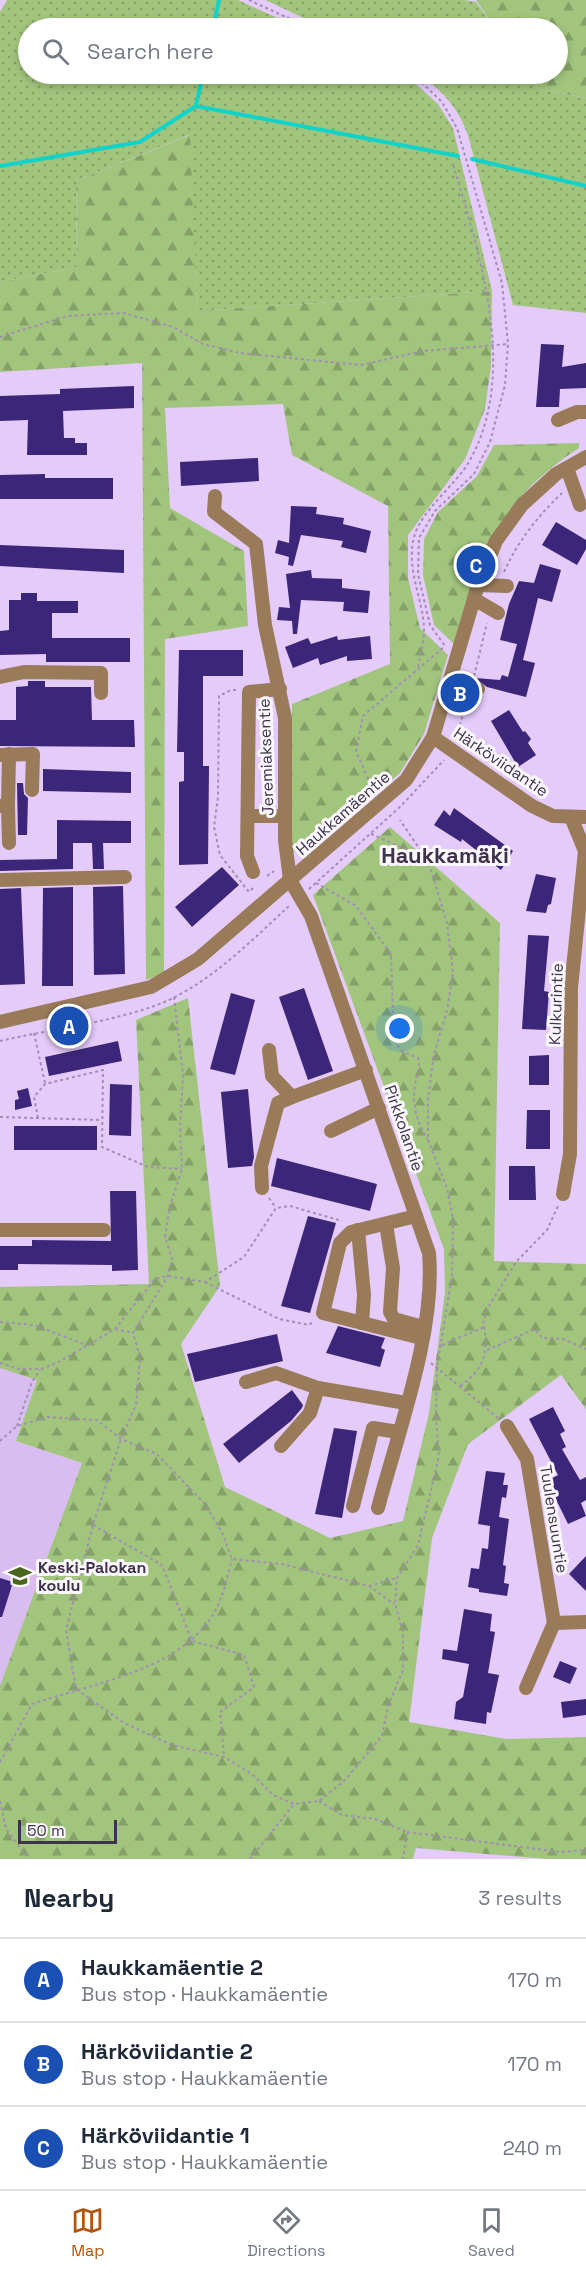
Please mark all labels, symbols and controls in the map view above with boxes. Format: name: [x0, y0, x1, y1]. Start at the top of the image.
search box: [18, 18, 568, 84]
icon: search: [39, 35, 72, 68]
text: Search here: [87, 37, 214, 65]
pin: C: [456, 542, 496, 588]
pin: B: [440, 670, 480, 716]
street label: Jeremiaksentie: [253, 698, 279, 816]
street label: Härköviidantie: [450, 723, 552, 801]
street label: Haukkamäentie: [292, 766, 394, 860]
district label: Haukkamäki: [381, 841, 509, 869]
street label: Kulkurintie: [544, 963, 568, 1045]
pin: A: [50, 1004, 88, 1048]
your location: [385, 1014, 414, 1043]
street label: Pirkkolantie: [379, 1082, 429, 1174]
street label: Tuulensuuntie: [535, 1463, 573, 1575]
place label: Keski-Palokan koulu: [38, 1557, 146, 1596]
school or university icon: Keski-Palokan koulu: [7, 1563, 33, 1589]
scale bar: [18, 1817, 117, 1844]
text: 50 m: [27, 1820, 65, 1841]
text: Nearby: [24, 1881, 114, 1915]
text: 3 results: [478, 1885, 562, 1911]
text: Haukkamäentie 2: [81, 1953, 263, 1981]
text: A: [37, 1967, 50, 1993]
text: 170 m: [507, 1967, 562, 1993]
text: Bus stop · Haukkamäentie: [81, 1981, 328, 2007]
text: Härköviidantie 2: [81, 2037, 253, 2065]
text: B: [37, 2051, 50, 2077]
text: 170 m: [507, 2051, 562, 2077]
text: Bus stop · Haukkamäentie: [81, 2065, 328, 2091]
text: Härköviidantie 1: [81, 2121, 250, 2149]
text: C: [37, 2135, 50, 2161]
text: 240 m: [503, 2135, 562, 2161]
text: Bus stop · Haukkamäentie: [81, 2149, 328, 2175]
tab: Map: [71, 2204, 105, 2261]
tab: Directions: [247, 2204, 326, 2261]
tab: Saved: [468, 2204, 515, 2261]

